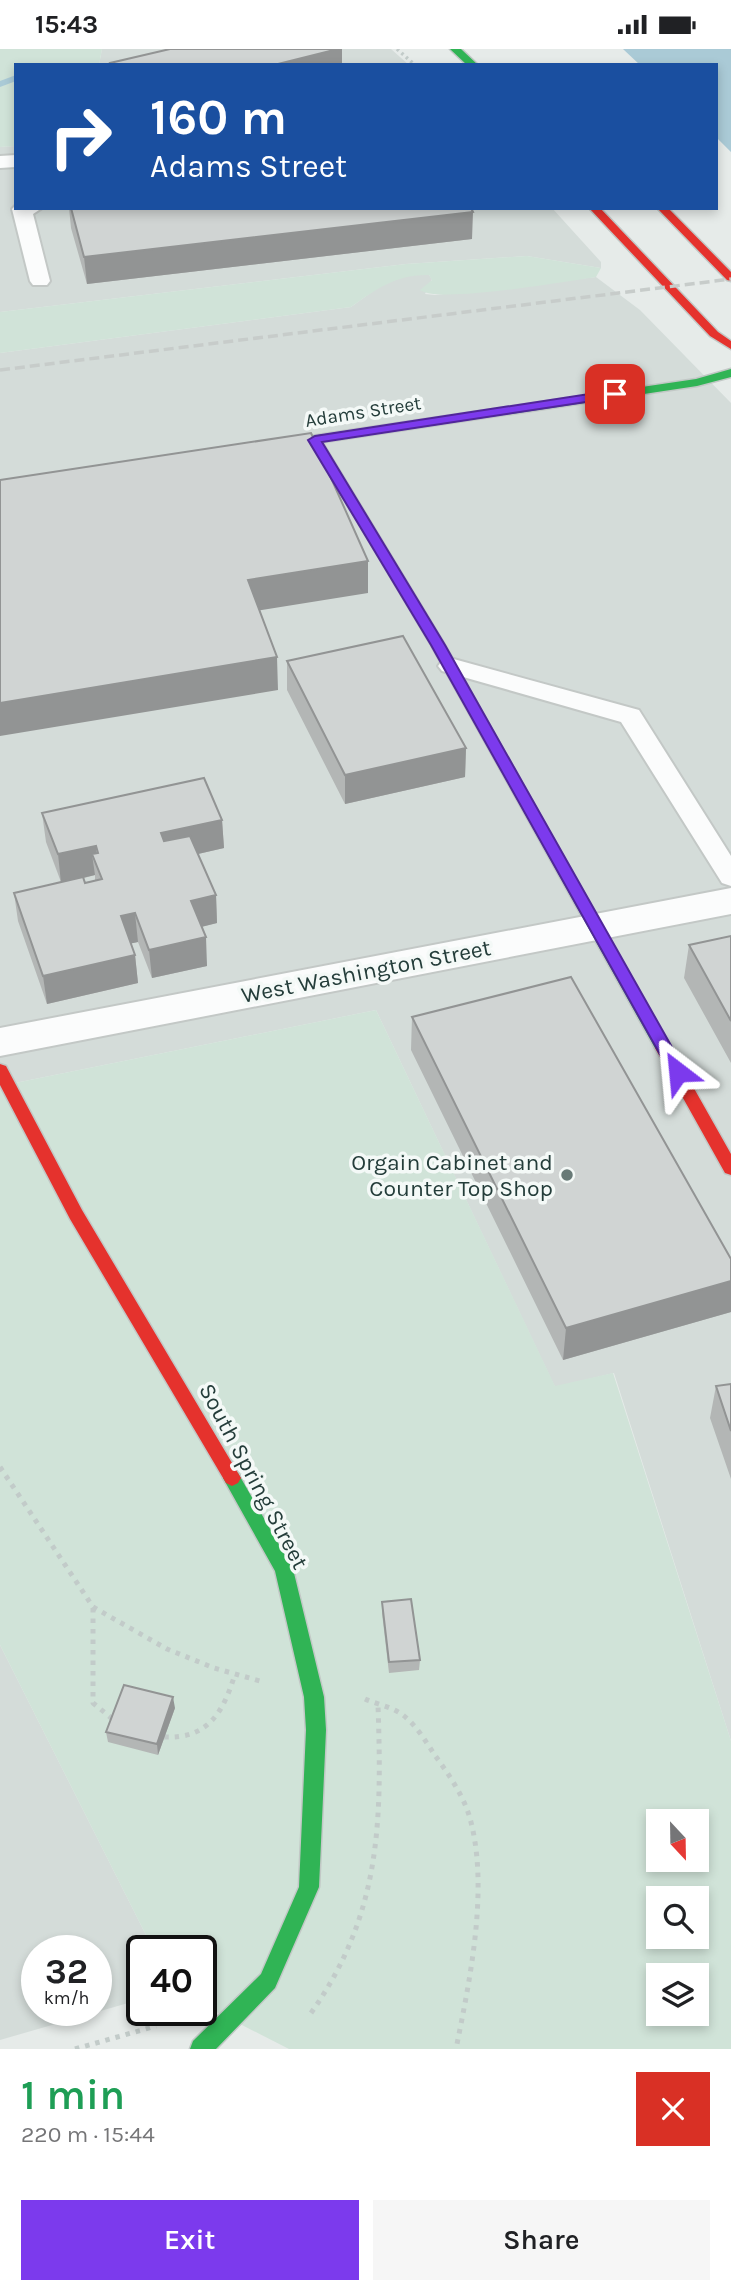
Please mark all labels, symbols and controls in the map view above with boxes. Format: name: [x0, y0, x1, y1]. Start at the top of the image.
text: 15:43: [35, 9, 98, 40]
text: 160 m: [150, 89, 287, 146]
icon: right: [35, 91, 126, 182]
text: Adams Street: [150, 148, 347, 185]
pin: [585, 364, 645, 424]
icon: arrive: [596, 375, 634, 413]
street label: Adams Street: [304, 392, 423, 432]
street label: West Washington Street: [239, 934, 494, 1009]
position arrow: [641, 1035, 715, 1109]
place label: Orgain Cabinet and Counter Top Shop: [351, 1149, 553, 1202]
marker: Orgain Cabinet and Counter Top Shop: [559, 1167, 575, 1183]
street label: South Spring Street: [193, 1379, 314, 1574]
north arrow: [646, 1809, 709, 1873]
map controls: [646, 1809, 709, 2026]
button: search: [646, 1886, 709, 1949]
speed limit sign: 40: [126, 1935, 217, 2026]
text: 32: [45, 1951, 88, 1992]
button: layers: [646, 1963, 709, 2026]
text: km/h: [44, 1987, 89, 2009]
text: 1 min: [21, 2070, 125, 2120]
button: close: [636, 2072, 710, 2146]
text: 220 m · 15:44: [21, 2121, 155, 2148]
button: Exit: [21, 2200, 359, 2280]
button: Share: [373, 2200, 710, 2280]

